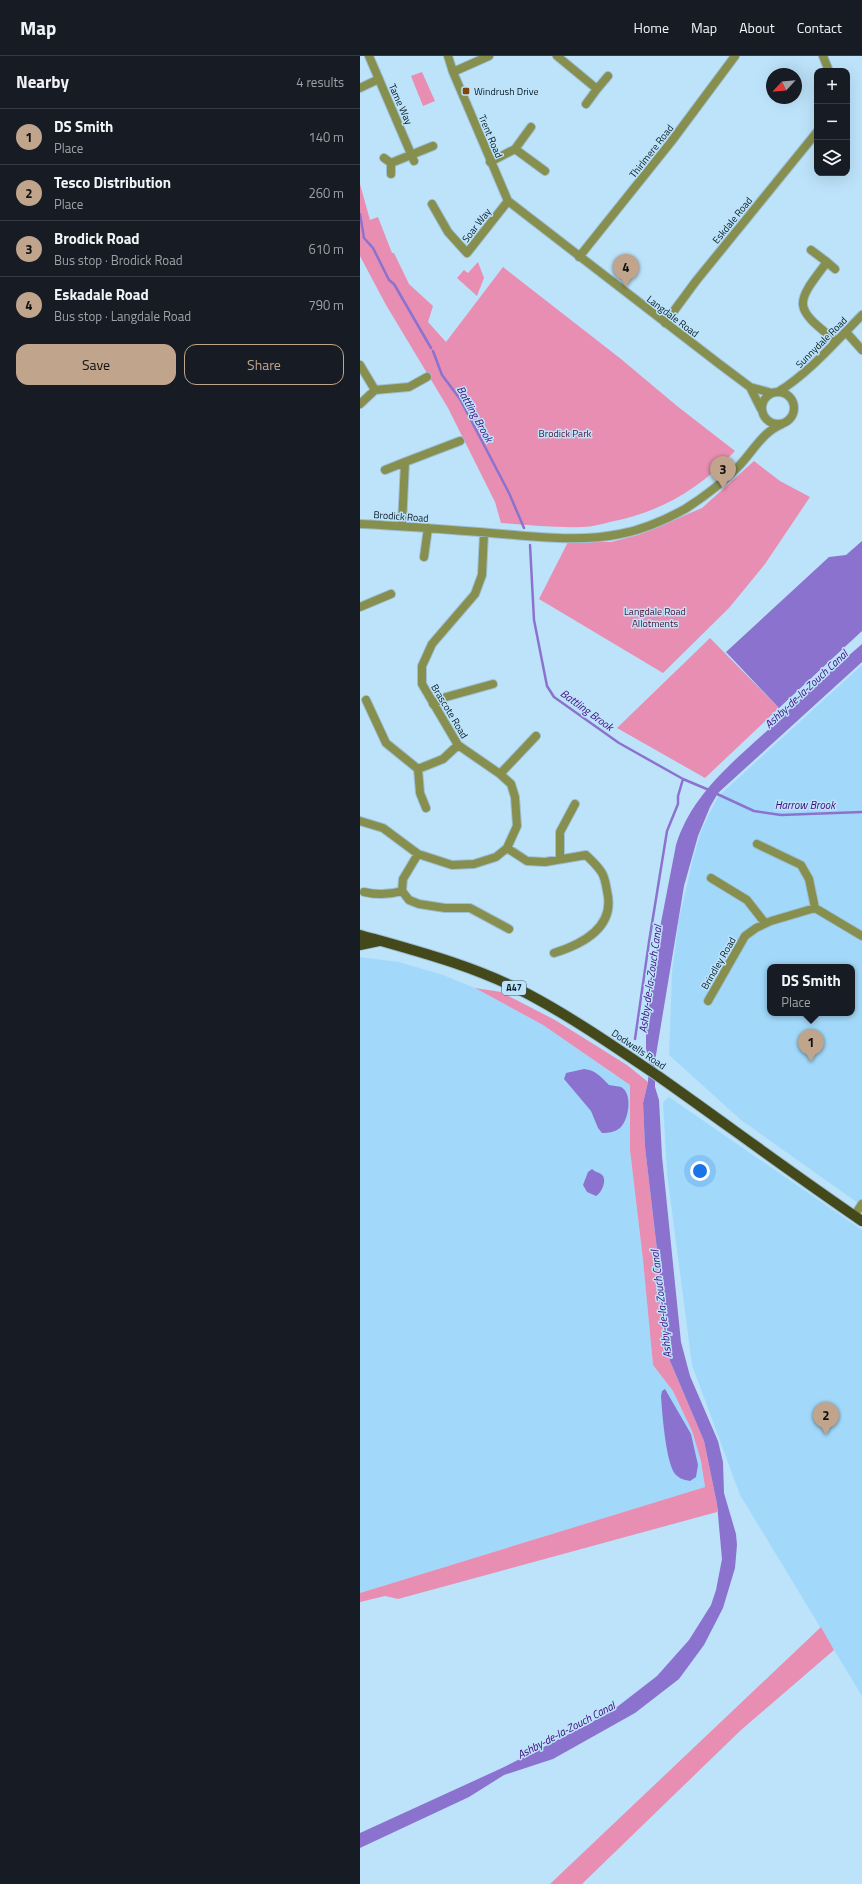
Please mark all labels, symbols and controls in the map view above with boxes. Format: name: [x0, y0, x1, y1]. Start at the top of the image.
text: Map: [20, 13, 56, 42]
text: Home: [634, 17, 669, 38]
text: Map: [691, 17, 717, 38]
text: About: [739, 17, 775, 38]
text: Contact: [797, 17, 842, 38]
north arrow: [766, 68, 802, 104]
map controls: [814, 68, 850, 176]
button: +: [814, 68, 850, 104]
text: Nearby: [16, 69, 69, 95]
text: 4 results: [296, 72, 344, 92]
street label: Tame Way: [385, 81, 416, 127]
place label: Windrush Drive: [474, 84, 539, 99]
marker: Windrush Drive: [461, 86, 471, 96]
button: −: [814, 104, 850, 140]
street label: Trent Road: [475, 112, 506, 160]
text: DS Smith: [54, 115, 113, 138]
street label: Thirlmere Road: [626, 121, 677, 181]
text: 1: [25, 127, 33, 147]
text: 140 m: [308, 127, 344, 147]
text: Place: [54, 138, 83, 158]
button: layers: [814, 140, 850, 176]
text: Tesco Distribution: [54, 171, 171, 194]
text: 2: [25, 183, 33, 203]
text: 260 m: [308, 183, 344, 203]
text: Place: [54, 194, 83, 214]
street label: Eskdale Road: [709, 194, 756, 247]
street label: Soar Way: [458, 205, 495, 246]
text: Brodick Road: [54, 227, 140, 250]
text: 3: [25, 239, 33, 259]
text: 610 m: [308, 239, 344, 259]
text: Bus stop · Brodick Road: [54, 250, 183, 270]
pin: 4: [613, 254, 639, 287]
text: Eskadale Road: [54, 283, 149, 306]
street label: Langdale Road: [643, 292, 702, 341]
text: 4: [25, 295, 33, 315]
text: 790 m: [308, 295, 344, 315]
text: Bus stop · Langdale Road: [54, 306, 191, 326]
street label: Sunnydale Road: [792, 313, 851, 372]
button: Save: [16, 344, 176, 385]
button: Share: [184, 344, 344, 385]
water label: Battling Brook: [453, 383, 498, 446]
park label: Brodick Park: [539, 426, 592, 441]
pin: 3: [710, 456, 736, 489]
street label: Brodick Road: [373, 507, 429, 526]
park label: Langdale Road Allotments: [624, 604, 686, 631]
water label: Ashby-de-la-Zouch Canal: [761, 645, 852, 732]
street label: Brascote Road: [427, 681, 472, 741]
water label: Battling Brook: [557, 685, 618, 735]
water label: Harrow Brook: [775, 797, 836, 813]
water label: Ashby-de-la-Zouch Canal: [635, 922, 666, 1034]
street label: Brindley Road: [697, 934, 740, 992]
popup: [767, 964, 855, 1016]
text: DS Smith: [781, 969, 841, 992]
road number: A47: [502, 981, 526, 995]
text: Place: [781, 992, 811, 1012]
street label: Dodwells Road: [609, 1026, 669, 1073]
pin: 1: [798, 1029, 824, 1062]
your location: [690, 1161, 710, 1181]
water label: Ashby-de-la-Zouch Canal: [646, 1247, 676, 1359]
pin: 2: [813, 1402, 839, 1435]
water label: Ashby-de-la-Zouch Canal: [514, 1697, 619, 1763]

